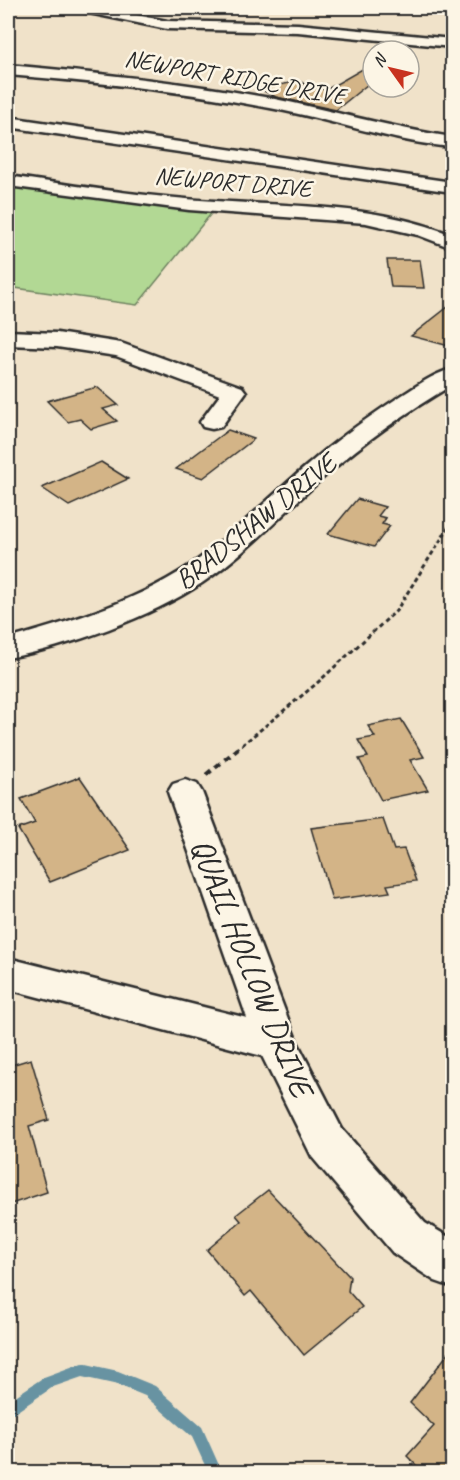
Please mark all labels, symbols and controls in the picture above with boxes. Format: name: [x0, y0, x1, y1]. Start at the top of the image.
north arrow: [361, 39, 421, 99]
street label: NEWPORT RIDGE DRIVE: [123, 43, 350, 112]
text: N: [368, 49, 392, 71]
street label: NEWPORT DRIVE: [154, 160, 316, 204]
street label: BRADSHAW DRIVE: [168, 444, 345, 597]
street label: QUAIL HOLLOW DRIVE: [181, 832, 325, 1107]

